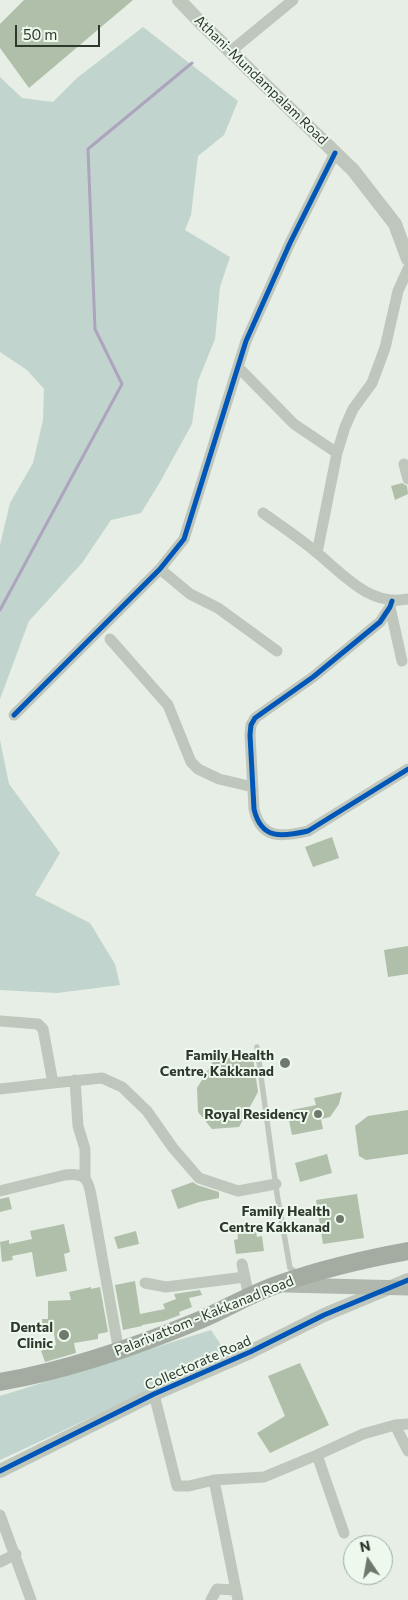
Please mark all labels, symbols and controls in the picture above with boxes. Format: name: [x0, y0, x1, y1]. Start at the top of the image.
street label: Athani-Mundampalam Road: [191, 12, 331, 148]
scale bar: [18, 15, 102, 47]
text: 50 m: [23, 25, 57, 43]
place label: Family Health Centre, Kakkanad: [160, 1047, 274, 1080]
marker: Family Health Centre, Kakkanad: [278, 1056, 292, 1070]
place label: Royal Residency: [204, 1106, 308, 1122]
marker: Royal Residency: [312, 1108, 324, 1120]
place label: Family Health Centre Kakkanad: [219, 1203, 330, 1236]
marker: Family Health Centre Kakkanad: [334, 1213, 346, 1225]
street label: Palarivattom - Kakkanad Road: [112, 1272, 296, 1360]
place label: Dental Clinic: [10, 1319, 53, 1351]
marker: Dental Clinic: [57, 1328, 71, 1342]
street label: Collectorate Road: [142, 1332, 254, 1394]
north arrow: [343, 1535, 393, 1585]
text: N: [358, 1536, 372, 1555]

